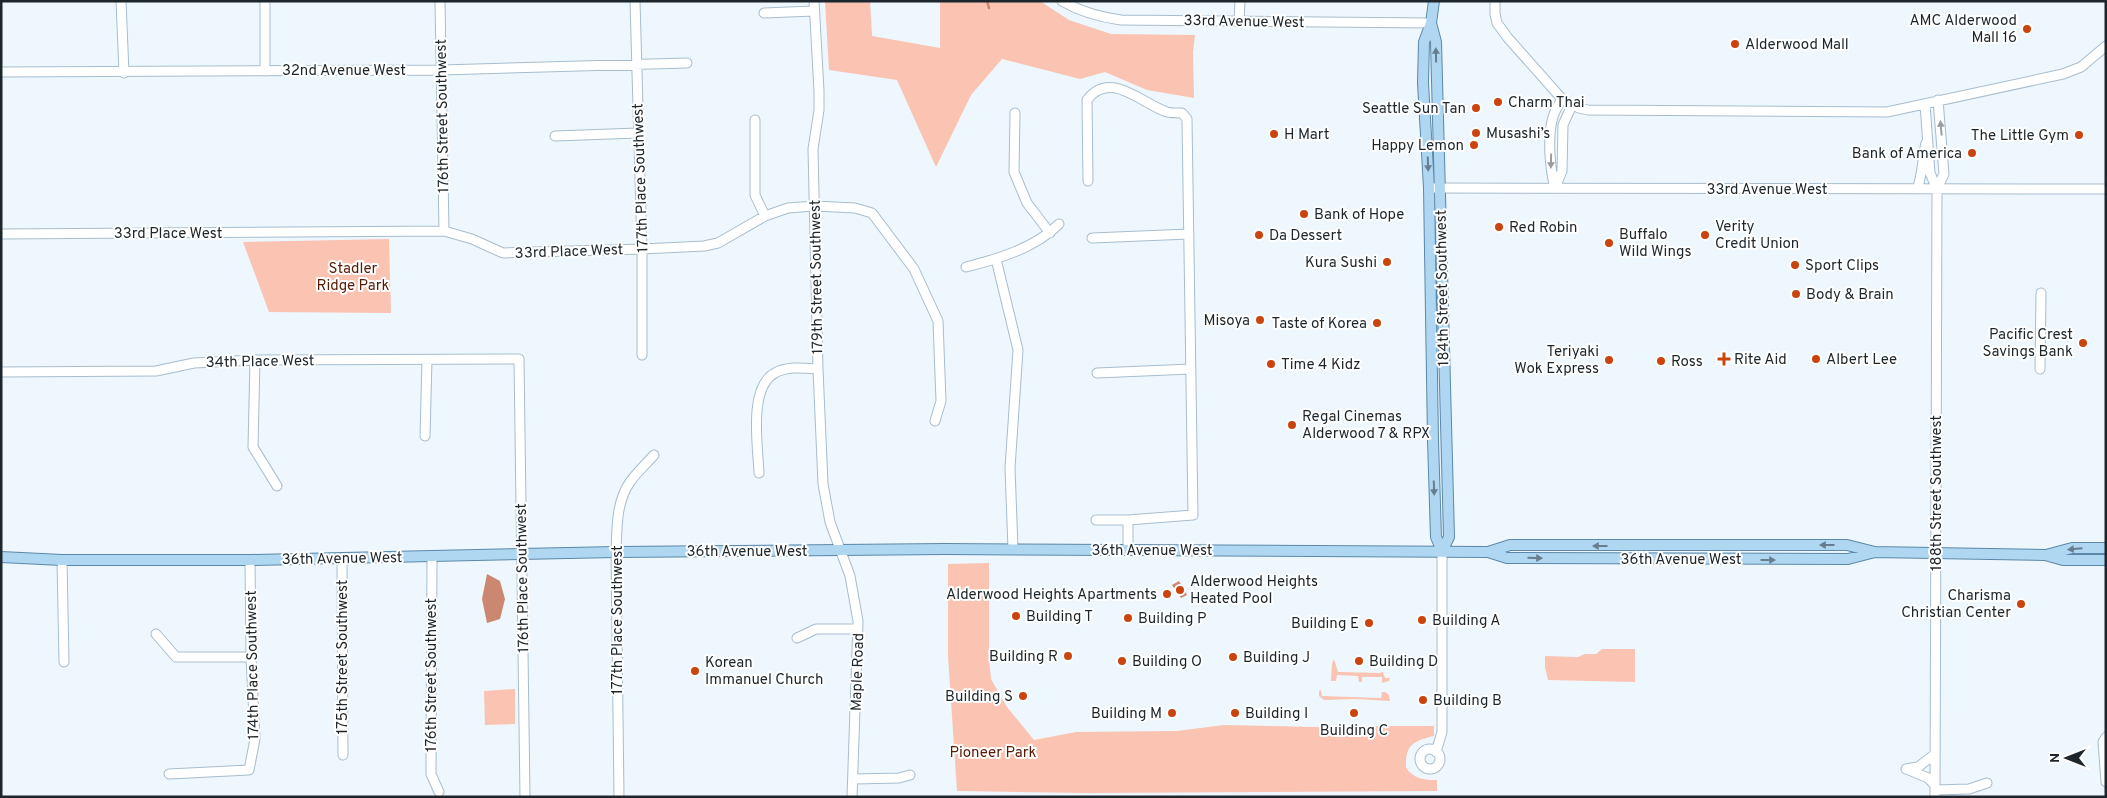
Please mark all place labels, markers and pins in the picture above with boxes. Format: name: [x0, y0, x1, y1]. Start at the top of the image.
place label: AMC Alderwood Mall 16: [1910, 12, 2017, 48]
marker: AMC Alderwood Mall 16: [2021, 23, 2033, 35]
place label: Alderwood Mall: [1745, 36, 1849, 55]
marker: Alderwood Mall: [1729, 38, 1741, 50]
place label: Charm Thai: [1508, 94, 1585, 113]
marker: Charm Thai: [1492, 96, 1504, 108]
place label: Seattle Sun Tan: [1362, 100, 1466, 119]
marker: Seattle Sun Tan: [1470, 102, 1482, 114]
place label: Musashi’s: [1486, 125, 1550, 144]
place label: H Mart: [1284, 126, 1329, 145]
marker: Musashi’s: [1470, 127, 1482, 139]
place label: The Little Gym: [1971, 127, 2069, 146]
marker: H Mart: [1268, 128, 1280, 140]
marker: The Little Gym: [2073, 129, 2085, 141]
place label: Happy Lemon: [1371, 137, 1464, 156]
marker: Happy Lemon: [1468, 139, 1480, 151]
place label: Bank of America: [1852, 145, 1962, 164]
marker: Bank of America: [1966, 147, 1978, 159]
place label: Bank of Hope: [1314, 206, 1404, 225]
marker: Bank of Hope: [1298, 208, 1310, 220]
place label: Verity Credit Union: [1715, 218, 1799, 254]
place label: Red Robin: [1509, 219, 1578, 238]
marker: Red Robin: [1493, 221, 1505, 233]
place label: Buffalo Wild Wings: [1619, 226, 1692, 262]
place label: Da Dessert: [1269, 227, 1342, 246]
marker: Da Dessert: [1253, 229, 1265, 241]
marker: Verity Credit Union: [1699, 229, 1711, 241]
marker: Buffalo Wild Wings: [1603, 237, 1615, 249]
place label: Kura Sushi: [1305, 254, 1377, 273]
marker: Kura Sushi: [1381, 256, 1393, 268]
place label: Sport Clips: [1805, 257, 1879, 276]
marker: Sport Clips: [1789, 259, 1801, 271]
place label: Body & Brain: [1806, 286, 1894, 305]
marker: Body & Brain: [1790, 288, 1802, 300]
place label: Misoya: [1203, 312, 1250, 331]
marker: Misoya: [1254, 314, 1266, 326]
place label: Taste of Korea: [1271, 315, 1367, 334]
marker: Taste of Korea: [1371, 317, 1383, 329]
place label: Pacific Crest Savings Bank: [1983, 326, 2073, 362]
marker: Pacific Crest Savings Bank: [2077, 337, 2089, 349]
place label: Teriyaki Wok Express: [1514, 343, 1599, 379]
place label: Rite Aid: [1734, 351, 1787, 370]
place label: Albert Lee: [1826, 351, 1897, 370]
place label: Ross: [1671, 353, 1703, 372]
marker: Rite Aid: [1718, 353, 1730, 365]
marker: Albert Lee: [1810, 353, 1822, 365]
marker: Teriyaki Wok Express: [1603, 354, 1615, 366]
marker: Ross: [1655, 355, 1667, 367]
place label: Time 4 Kidz: [1281, 356, 1361, 375]
marker: Time 4 Kidz: [1265, 358, 1277, 370]
place label: Regal Cinemas Alderwood 7 & RPX: [1302, 408, 1430, 444]
marker: Regal Cinemas Alderwood 7 & RPX: [1286, 419, 1298, 431]
place label: Alderwood Heights Heated Pool: [1190, 573, 1318, 609]
marker: Alderwood Heights Heated Pool: [1174, 584, 1186, 596]
place label: Alderwood Heights Apartments: [946, 586, 1157, 605]
place label: Charisma Christian Center: [1901, 587, 2011, 623]
marker: Alderwood Heights Apartments: [1161, 588, 1173, 600]
marker: Charisma Christian Center: [2015, 598, 2027, 610]
place label: Building T: [1026, 608, 1093, 627]
marker: Building T: [1010, 610, 1022, 622]
place label: Building P: [1138, 610, 1206, 629]
marker: Building P: [1122, 612, 1134, 624]
place label: Building A: [1432, 612, 1501, 631]
marker: Building A: [1416, 614, 1428, 626]
place label: Building E: [1291, 615, 1359, 634]
marker: Building E: [1363, 617, 1375, 629]
place label: Building R: [989, 648, 1058, 667]
place label: Building J: [1243, 649, 1310, 668]
marker: Building R: [1062, 650, 1074, 662]
marker: Building J: [1227, 651, 1239, 663]
place label: Building O: [1132, 653, 1202, 672]
place label: Building D: [1369, 653, 1438, 672]
place label: Korean Immanuel Church: [705, 654, 823, 690]
marker: Building O: [1116, 655, 1128, 667]
marker: Building D: [1353, 655, 1365, 667]
marker: Korean Immanuel Church: [689, 665, 701, 677]
place label: Building S: [945, 688, 1013, 707]
marker: Building S: [1017, 690, 1029, 702]
place label: Building B: [1433, 692, 1502, 711]
marker: Building B: [1417, 694, 1429, 706]
place label: Building M: [1091, 705, 1162, 724]
place label: Building I: [1245, 705, 1308, 724]
marker: Building M: [1166, 707, 1178, 719]
marker: Building I: [1229, 707, 1241, 719]
marker: Building C: [1348, 707, 1360, 719]
place label: Building C: [1320, 722, 1388, 741]

